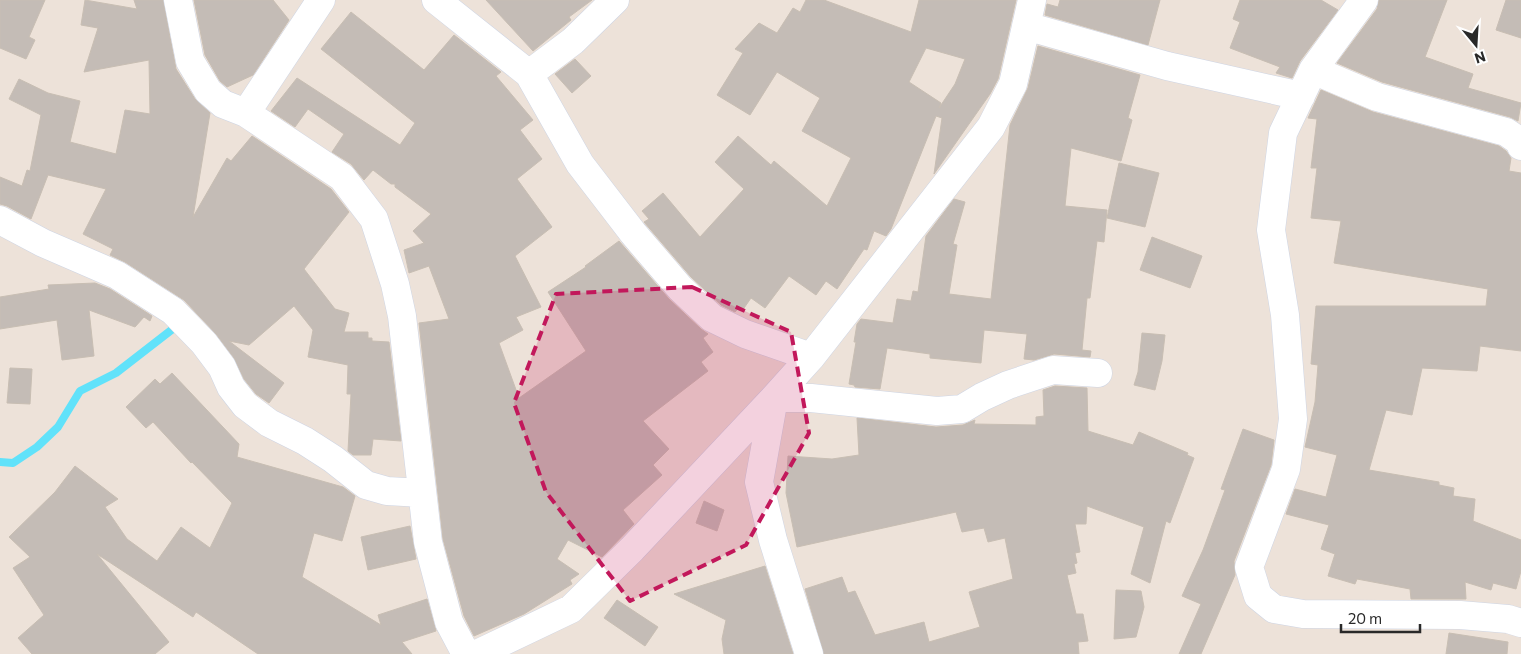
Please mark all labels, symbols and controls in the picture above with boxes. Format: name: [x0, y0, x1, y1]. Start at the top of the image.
north arrow: [1451, 20, 1501, 70]
text: N: [1473, 48, 1488, 68]
scale bar: [1341, 602, 1420, 634]
text: 20 m: [1348, 609, 1382, 627]

